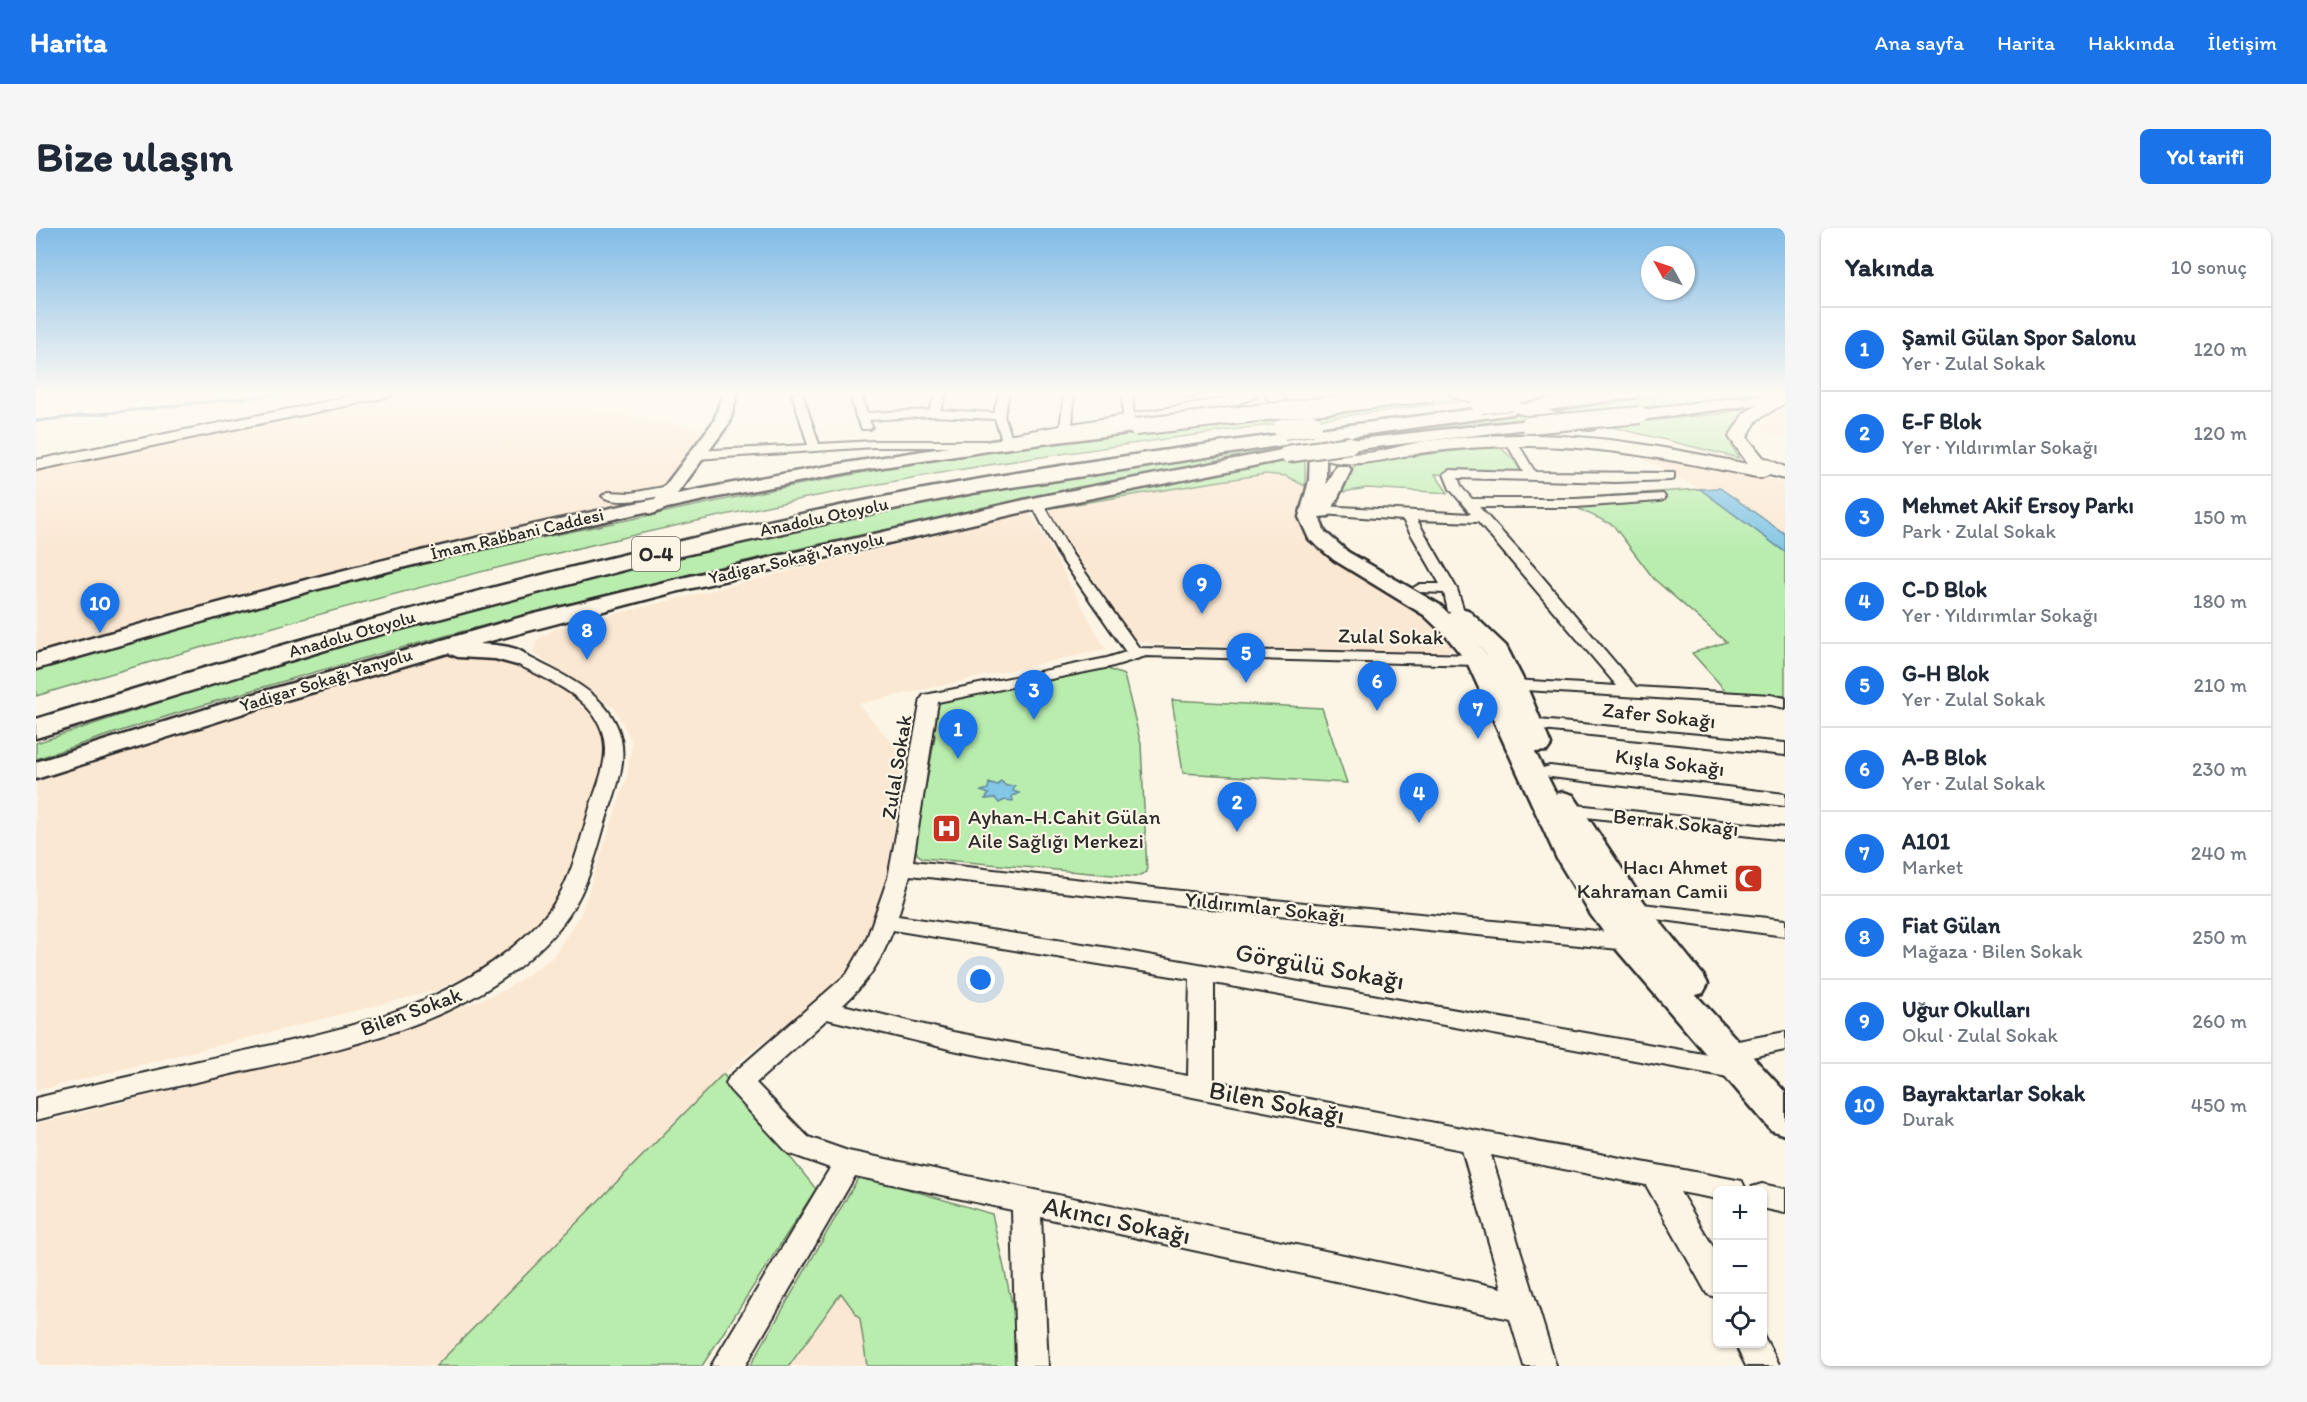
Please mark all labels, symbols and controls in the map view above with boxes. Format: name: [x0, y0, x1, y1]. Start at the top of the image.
text: Harita: [30, 25, 107, 59]
text: Ana sayfa: [1875, 30, 1964, 55]
text: Harita: [1997, 30, 2055, 55]
text: Hakkında: [2088, 30, 2175, 55]
text: İletişim: [2208, 30, 2277, 55]
button: Yol tarifi: [2140, 129, 2271, 184]
text: Bize ulaşın: [36, 131, 233, 182]
north arrow: [1641, 246, 1695, 300]
text: Yakında: [1845, 251, 1934, 283]
text: 10 sonuç: [2171, 255, 2247, 279]
text: Şamil Gülan Spor Salonu: [1902, 324, 2136, 351]
text: 1: [1860, 337, 1869, 361]
text: 120 m: [2194, 337, 2247, 361]
text: Yer · Zulal Sokak: [1902, 351, 2045, 375]
text: E-F Blok: [1902, 408, 1982, 435]
text: 2: [1859, 421, 1870, 445]
text: 120 m: [2194, 421, 2247, 445]
text: Yer · Yıldırımlar Sokağı: [1902, 435, 2098, 459]
text: Mehmet Akif Ersoy Parkı: [1902, 492, 2134, 519]
street label: Anadolu Otoyolu: [758, 493, 890, 541]
street label: İmam Rabbani Caddesi: [428, 503, 606, 565]
text: 3: [1859, 505, 1870, 529]
text: 150 m: [2194, 505, 2247, 529]
text: Park · Zulal Sokak: [1902, 519, 2056, 543]
street label: Yadigar Sokağı Yanyolu: [706, 527, 886, 589]
road number: O-4: [632, 537, 680, 571]
pin: 9: [1182, 564, 1222, 614]
text: C-D Blok: [1902, 576, 1987, 603]
pin: 10: [80, 584, 120, 633]
text: 4: [1858, 589, 1871, 613]
text: 180 m: [2193, 589, 2247, 613]
text: Yer · Yıldırımlar Sokağı: [1902, 603, 2098, 627]
street label: Anadolu Otoyolu: [286, 605, 418, 663]
pin: 8: [568, 610, 606, 660]
street label: Zulal Sokak: [1338, 623, 1444, 649]
pin: 5: [1226, 634, 1266, 683]
street label: Yadigar Sokağı Yanyolu: [237, 643, 415, 717]
text: G-H Blok: [1902, 660, 1989, 687]
pin: 6: [1358, 662, 1396, 711]
pin: 3: [1014, 670, 1054, 720]
text: 5: [1859, 673, 1870, 697]
text: 210 m: [2194, 673, 2247, 697]
text: Yer · Zulal Sokak: [1902, 687, 2045, 711]
pin: 7: [1458, 690, 1498, 739]
street label: Zafer Sokağı: [1601, 697, 1717, 733]
pin: 1: [938, 710, 978, 759]
street label: Zulal Sokak: [875, 713, 917, 821]
street label: Kışla Sokağı: [1614, 743, 1726, 781]
text: A-B Blok: [1902, 744, 1987, 771]
text: 6: [1859, 757, 1870, 781]
text: 230 m: [2192, 757, 2247, 781]
text: Yer · Zulal Sokak: [1902, 771, 2045, 795]
pin: 4: [1400, 774, 1438, 823]
pin: 2: [1218, 782, 1256, 832]
street label: Berrak Sokağı: [1612, 803, 1740, 841]
place label: Ayhan-H.Cahit Gülan Aile Sağlığı Merkezi: [968, 804, 1161, 853]
hospital icon: Ayhan-H.Cahit Gülan Aile Sağlığı Merkezi: [931, 812, 963, 844]
text: A101: [1902, 828, 1950, 855]
text: 7: [1860, 841, 1869, 865]
text: 240 m: [2191, 841, 2247, 865]
place label: Hacı Ahmet Kahraman Camii: [1577, 854, 1728, 903]
text: Market: [1902, 855, 1963, 879]
mosque icon: Hacı Ahmet Kahraman Camii: [1733, 862, 1765, 894]
street label: Yıldırımlar Sokağı: [1184, 886, 1346, 928]
text: Fiat Gülan: [1902, 912, 2000, 939]
text: 8: [1859, 925, 1870, 949]
text: 250 m: [2192, 925, 2247, 949]
street label: Görgülü Sokağı: [1233, 935, 1407, 997]
text: Mağaza · Bilen Sokak: [1902, 939, 2083, 963]
your location: [966, 965, 995, 994]
street label: Bilen Sokak: [357, 981, 465, 1041]
text: Uğur Okulları: [1902, 996, 2031, 1023]
text: 9: [1859, 1009, 1870, 1033]
text: 260 m: [2192, 1009, 2247, 1033]
text: Okul · Zulal Sokak: [1902, 1023, 2058, 1047]
street label: Bilen Sokağı: [1206, 1073, 1348, 1131]
text: Bayraktarlar Sokak: [1902, 1080, 2085, 1107]
text: 10: [1854, 1093, 1875, 1117]
text: 450 m: [2191, 1093, 2247, 1117]
text: Durak: [1902, 1107, 1954, 1131]
map controls: [1713, 1186, 1767, 1348]
button: +: [1713, 1186, 1767, 1240]
street label: Akıncı Sokağı: [1040, 1189, 1194, 1251]
button: −: [1713, 1240, 1767, 1294]
button: locate: [1713, 1294, 1767, 1348]

